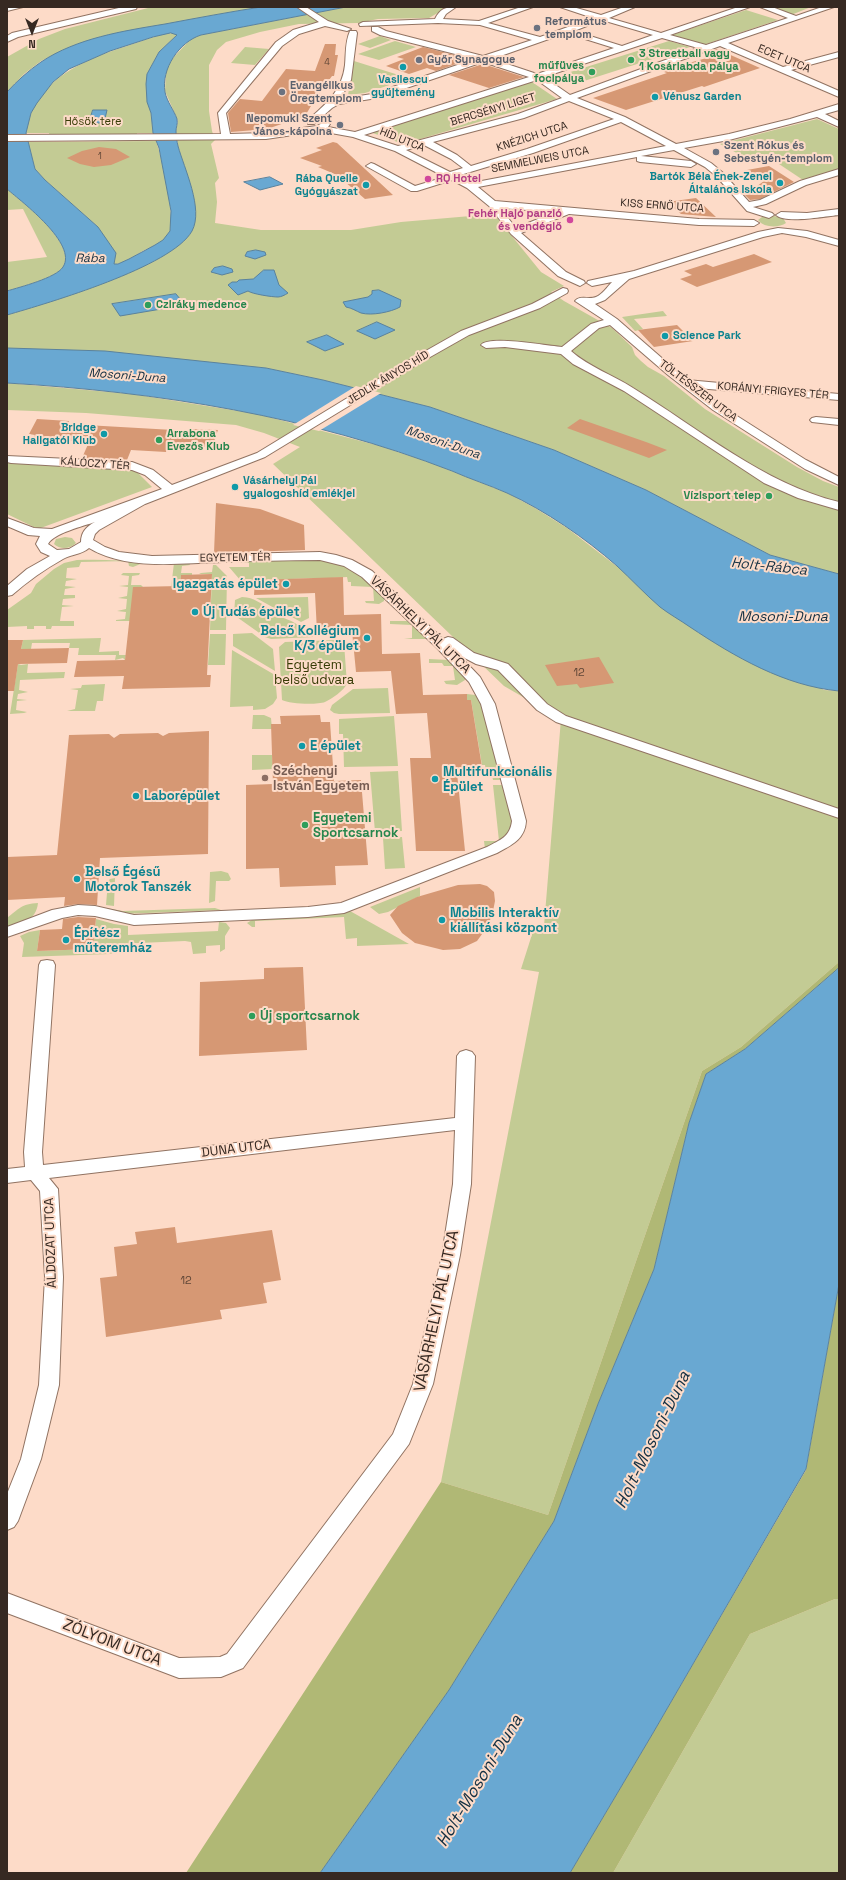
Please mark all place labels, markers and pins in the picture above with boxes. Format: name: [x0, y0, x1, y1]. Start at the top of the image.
place label: Református templom: [545, 15, 607, 41]
marker: Református templom: [532, 23, 542, 33]
place label: 3 Streetball vagy 1 Kosárlabda pálya: [639, 47, 739, 73]
place label: Győr Synagogue: [427, 53, 515, 67]
marker: Győr Synagogue: [414, 55, 424, 65]
marker: 3 Streetball vagy 1 Kosárlabda pálya: [626, 55, 636, 65]
place label: műfüves focipálya: [534, 59, 584, 85]
marker: Vasilescu gyűjtemény: [398, 62, 408, 72]
marker: műfüves focipálya: [587, 67, 597, 77]
place label: Vasilescu gyűjtemény: [371, 73, 435, 99]
place label: Evangélikus Öregtemplom: [290, 79, 362, 105]
marker: Evangélikus Öregtemplom: [277, 87, 287, 97]
place label: Vénusz Garden: [663, 90, 741, 104]
marker: Vénusz Garden: [650, 92, 660, 102]
place label: Nepomuki Szent János-kápolna: [246, 112, 332, 138]
marker: Nepomuki Szent János-kápolna: [335, 120, 345, 130]
place label: Szent Rókus és Sebestyén-templom: [724, 139, 832, 165]
marker: Szent Rókus és Sebestyén-templom: [711, 147, 721, 157]
place label: Bartók Béla Ének-Zenei Általános Iskola: [649, 170, 772, 196]
place label: Rába Quelle Gyógyászat: [295, 172, 358, 198]
place label: RQ Hotel: [436, 172, 481, 186]
marker: RQ Hotel: [423, 174, 433, 184]
marker: Bartók Béla Ének-Zenei Általános Iskola: [775, 178, 785, 188]
marker: Rába Quelle Gyógyászat: [361, 180, 371, 190]
place label: Fehér Hajó panzió és vendéglő: [468, 207, 562, 233]
marker: Fehér Hajó panzió és vendéglő: [565, 215, 575, 225]
place label: Cziráky medence: [156, 298, 247, 312]
marker: Cziráky medence: [143, 300, 153, 310]
place label: Science Park: [673, 329, 741, 343]
marker: Science Park: [660, 331, 670, 341]
place label: Bridge Hallgatói Klub: [23, 421, 96, 447]
place label: Arrabona Evezős Klub: [167, 427, 230, 453]
marker: Bridge Hallgatói Klub: [99, 429, 109, 439]
marker: Arrabona Evezős Klub: [154, 435, 164, 445]
place label: Vásárhelyi Pál gyalogoshíd emlékjel: [243, 474, 355, 500]
marker: Vásárhelyi Pál gyalogoshíd emlékjel: [230, 482, 240, 492]
place label: Vízisport telep: [684, 489, 761, 503]
marker: Vízisport telep: [764, 491, 774, 501]
place label: Igazgatás épület: [173, 576, 278, 592]
marker: Igazgatás épület: [281, 579, 291, 589]
place label: Új Tudás épület: [203, 604, 300, 620]
marker: Új Tudás épület: [190, 607, 200, 617]
place label: Belső Kollégium K/3 épület: [260, 623, 359, 654]
marker: Belső Kollégium K/3 épület: [362, 633, 372, 643]
place label: E épület: [310, 738, 361, 754]
marker: E épület: [297, 741, 307, 751]
place label: Széchenyi István Egyetem: [273, 763, 370, 794]
place label: Multifunkcionális Épület: [443, 764, 552, 795]
marker: Széchenyi István Egyetem: [260, 773, 270, 783]
marker: Multifunkcionális Épület: [430, 774, 440, 784]
place label: Laborépület: [144, 788, 220, 804]
marker: Laborépület: [131, 791, 141, 801]
place label: Egyetemi Sportcsarnok: [313, 810, 398, 841]
marker: Egyetemi Sportcsarnok: [300, 820, 310, 830]
place label: Belső Égésű Motorok Tanszék: [85, 864, 192, 895]
marker: Belső Égésű Motorok Tanszék: [72, 874, 82, 884]
place label: Mobilis Interaktív kiállítási központ: [450, 905, 559, 936]
marker: Mobilis Interaktív kiállítási központ: [437, 915, 447, 925]
place label: Építész műteremház: [74, 925, 152, 956]
marker: Építész műteremház: [61, 935, 71, 945]
place label: Új sportcsarnok: [260, 1008, 360, 1024]
marker: Új sportcsarnok: [247, 1011, 257, 1021]

